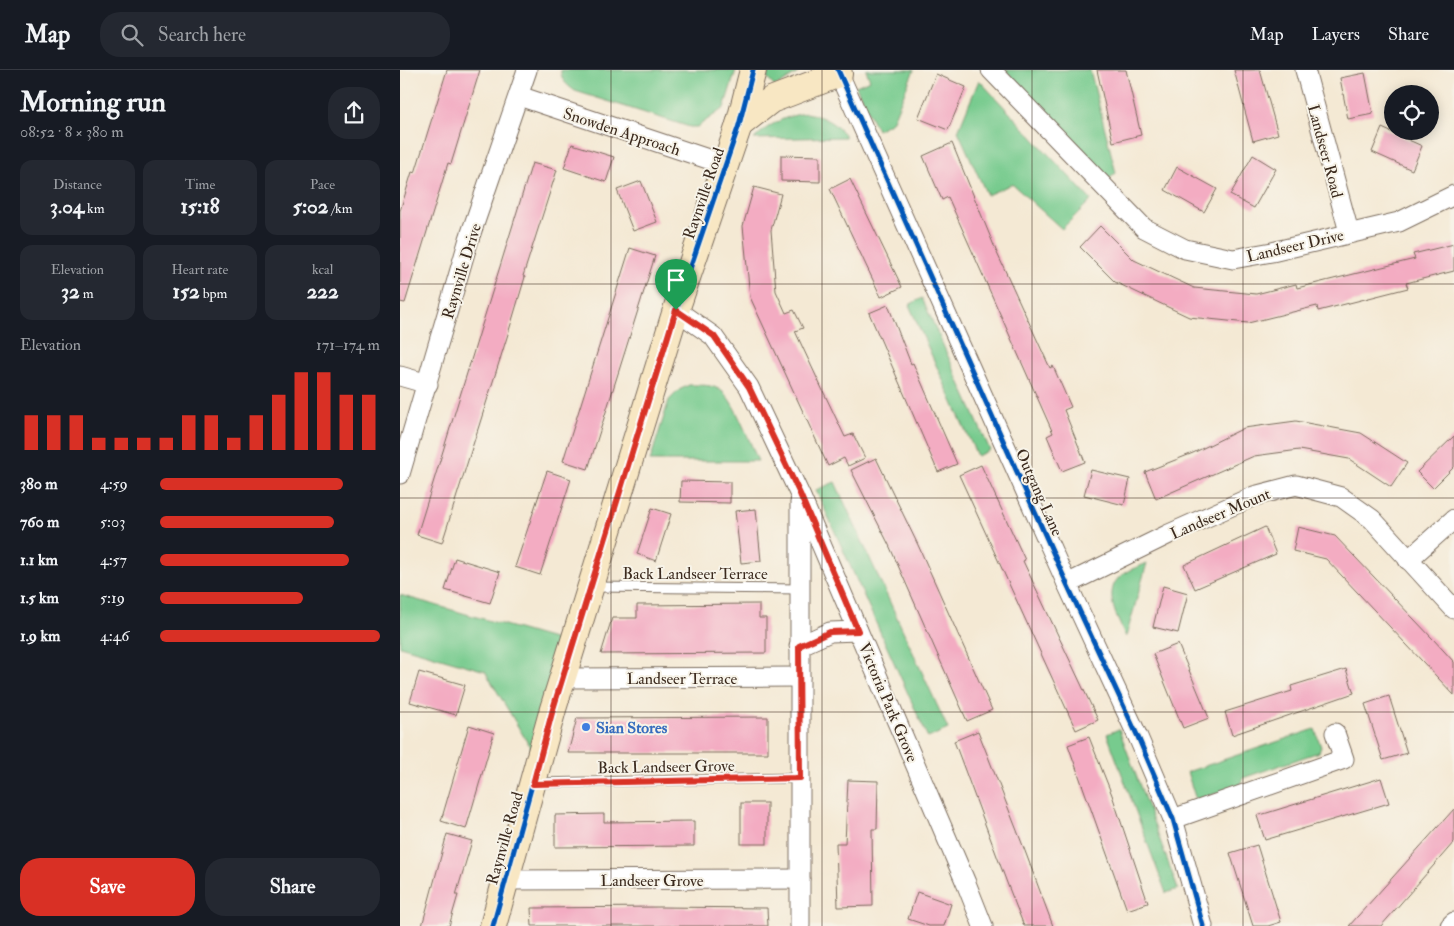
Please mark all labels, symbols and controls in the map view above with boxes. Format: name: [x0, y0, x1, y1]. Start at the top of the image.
search box: [100, 12, 450, 57]
text: Map: [25, 19, 70, 50]
icon: search: [118, 21, 146, 49]
text: Search here: [158, 23, 246, 47]
text: Map: [1250, 23, 1284, 46]
text: Layers: [1312, 23, 1360, 46]
text: Share: [1388, 23, 1429, 46]
text: Morning run: [20, 85, 166, 120]
map controls: [1384, 85, 1439, 140]
button: locate: [1384, 85, 1439, 140]
button: share: [328, 87, 380, 139]
street label: Landseer Road: [1303, 102, 1347, 200]
street label: Snowden Approach: [560, 104, 683, 161]
text: 08:52 · 8 × 380 m: [20, 122, 124, 142]
street label: Raynville Road: [679, 145, 729, 242]
text: Distance: [53, 176, 102, 193]
text: Time: [185, 176, 215, 193]
text: Pace: [310, 176, 335, 193]
text: 3.04: [50, 193, 84, 220]
text: 15:18: [180, 193, 220, 220]
text: 5:02: [293, 193, 329, 220]
text: km: [84, 200, 105, 217]
text: /km: [329, 200, 353, 217]
street label: Raynville Drive: [438, 221, 486, 322]
street label: Landseer Drive: [1245, 225, 1346, 267]
pin: [655, 259, 697, 310]
text: Elevation: [51, 261, 104, 278]
text: Heart rate: [171, 261, 228, 278]
text: kcal: [312, 261, 333, 278]
icon: arrive: [662, 266, 690, 294]
text: 32: [61, 278, 80, 305]
text: 152: [172, 278, 200, 305]
text: 222: [307, 278, 339, 305]
text: m: [80, 285, 94, 302]
text: bpm: [200, 285, 227, 302]
text: Elevation: [20, 335, 81, 355]
text: 171–174 m: [316, 335, 380, 355]
street label: Outgang Lane: [1011, 446, 1067, 539]
text: 380 m: [20, 474, 58, 494]
text: 4:59: [100, 474, 128, 494]
street label: Landseer Mount: [1167, 484, 1274, 544]
text: 760 m: [20, 512, 59, 532]
text: 5:03: [100, 512, 125, 532]
text: 1.1 km: [20, 550, 58, 570]
text: 4:57: [100, 550, 127, 570]
street label: Back Landseer Terrace: [622, 564, 768, 584]
text: 1.5 km: [20, 588, 59, 608]
text: 5:19: [100, 588, 125, 608]
text: 1.9 km: [20, 626, 60, 646]
text: 4:46: [100, 626, 129, 646]
street label: Victoria Park Grove: [854, 640, 922, 765]
street label: Landseer Terrace: [627, 669, 738, 689]
place label: Sian Stores: [596, 718, 668, 738]
marker: Sian Stores: [580, 721, 592, 733]
street label: Back Landseer Grove: [597, 756, 735, 778]
street label: Raynville Road: [482, 789, 528, 887]
button: Save: [20, 858, 195, 916]
button: Share: [205, 858, 380, 916]
street label: Landseer Grove: [601, 871, 704, 891]

